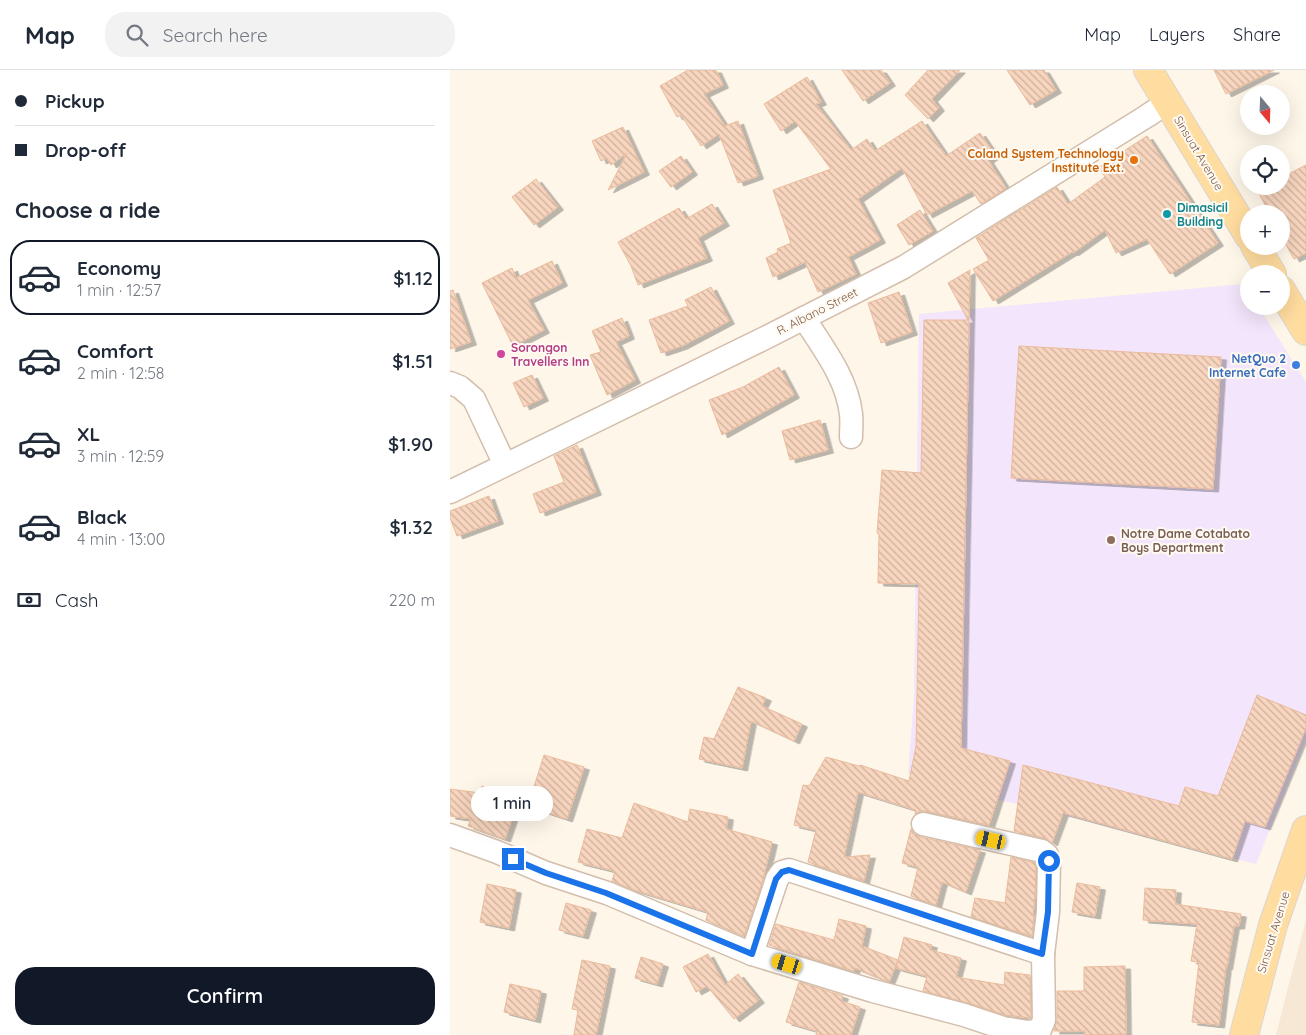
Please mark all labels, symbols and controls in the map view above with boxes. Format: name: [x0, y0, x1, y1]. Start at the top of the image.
search box: [105, 12, 455, 57]
text: Map: [25, 20, 75, 50]
icon: search: [123, 21, 151, 49]
text: Search here: [163, 23, 268, 47]
text: Map: [1084, 23, 1121, 46]
text: Layers: [1149, 23, 1205, 46]
text: Share: [1233, 23, 1281, 46]
north arrow: [1240, 85, 1290, 135]
map controls: [1240, 85, 1290, 315]
text: Pickup: [45, 89, 105, 113]
street label: Sinsuat Avenue: [1171, 113, 1227, 193]
text: Drop-off: [45, 138, 126, 162]
button: locate: [1240, 145, 1290, 195]
place label: Coland System Technology Institute Ext.: [968, 146, 1124, 175]
marker: Coland System Technology Institute Ext.: [1128, 154, 1140, 166]
text: Choose a ride: [15, 196, 160, 224]
place label: Dimasicil Building: [1177, 200, 1228, 229]
button: +: [1240, 205, 1290, 255]
marker: Dimasicil Building: [1161, 208, 1173, 220]
icon: car: [17, 255, 62, 300]
text: Economy: [77, 256, 161, 280]
button: −: [1240, 265, 1290, 315]
text: $1.12: [393, 266, 433, 290]
text: 1 min · 12:57: [77, 280, 161, 300]
street label: R. Albano Street: [774, 284, 860, 338]
icon: car: [17, 338, 62, 383]
text: Comfort: [77, 339, 154, 363]
place label: Sorongon Travellers Inn: [511, 340, 589, 369]
marker: Sorongon Travellers Inn: [495, 348, 507, 360]
text: $1.51: [392, 349, 433, 373]
place label: NetQuo 2 Internet Cafe: [1209, 351, 1286, 380]
marker: NetQuo 2 Internet Cafe: [1290, 359, 1302, 371]
text: 2 min · 12:58: [77, 363, 165, 383]
icon: car: [17, 421, 62, 466]
text: XL: [77, 422, 100, 446]
text: $1.90: [388, 432, 433, 456]
text: 3 min · 12:59: [77, 446, 164, 466]
icon: car: [17, 504, 62, 549]
text: Black: [77, 505, 127, 529]
text: $1.32: [389, 515, 433, 539]
place label: Notre Dame Cotabato Boys Department: [1121, 526, 1251, 555]
text: 4 min · 13:00: [77, 529, 165, 549]
marker: Notre Dame Cotabato Boys Department: [1105, 534, 1117, 546]
icon: cash: [15, 586, 43, 614]
text: Cash: [55, 588, 99, 612]
text: 220 m: [389, 590, 435, 610]
callout: 1 min: [472, 786, 554, 822]
text: 1 min: [493, 793, 531, 813]
car: [974, 829, 1007, 851]
route end: [502, 848, 524, 870]
route start: [1038, 850, 1060, 872]
street label: Sinsuat Avenue: [1253, 889, 1293, 975]
car: [770, 952, 803, 976]
button: Confirm: [15, 967, 435, 1025]

